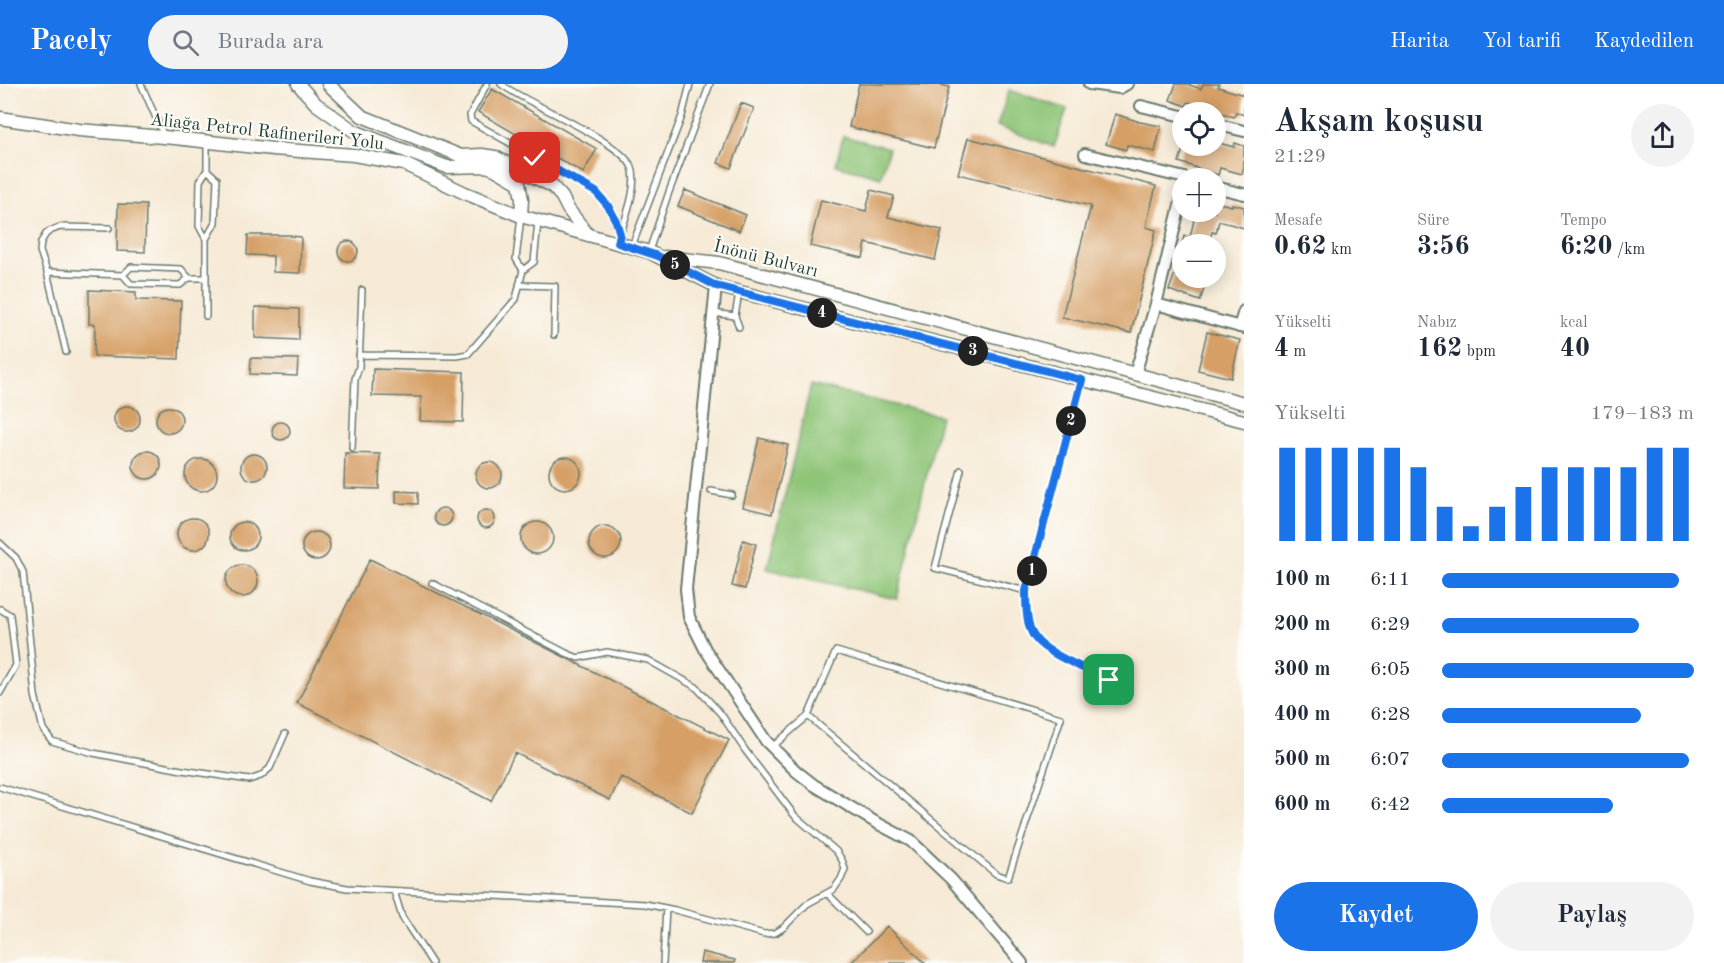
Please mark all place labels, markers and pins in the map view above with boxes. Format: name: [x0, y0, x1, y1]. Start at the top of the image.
pin: [509, 132, 560, 183]
pin: 5: [660, 250, 690, 280]
pin: 4: [807, 298, 837, 328]
pin: 3: [958, 336, 988, 366]
pin: 2: [1056, 406, 1086, 436]
pin: 1: [1017, 556, 1047, 586]
pin: [1083, 654, 1134, 705]

